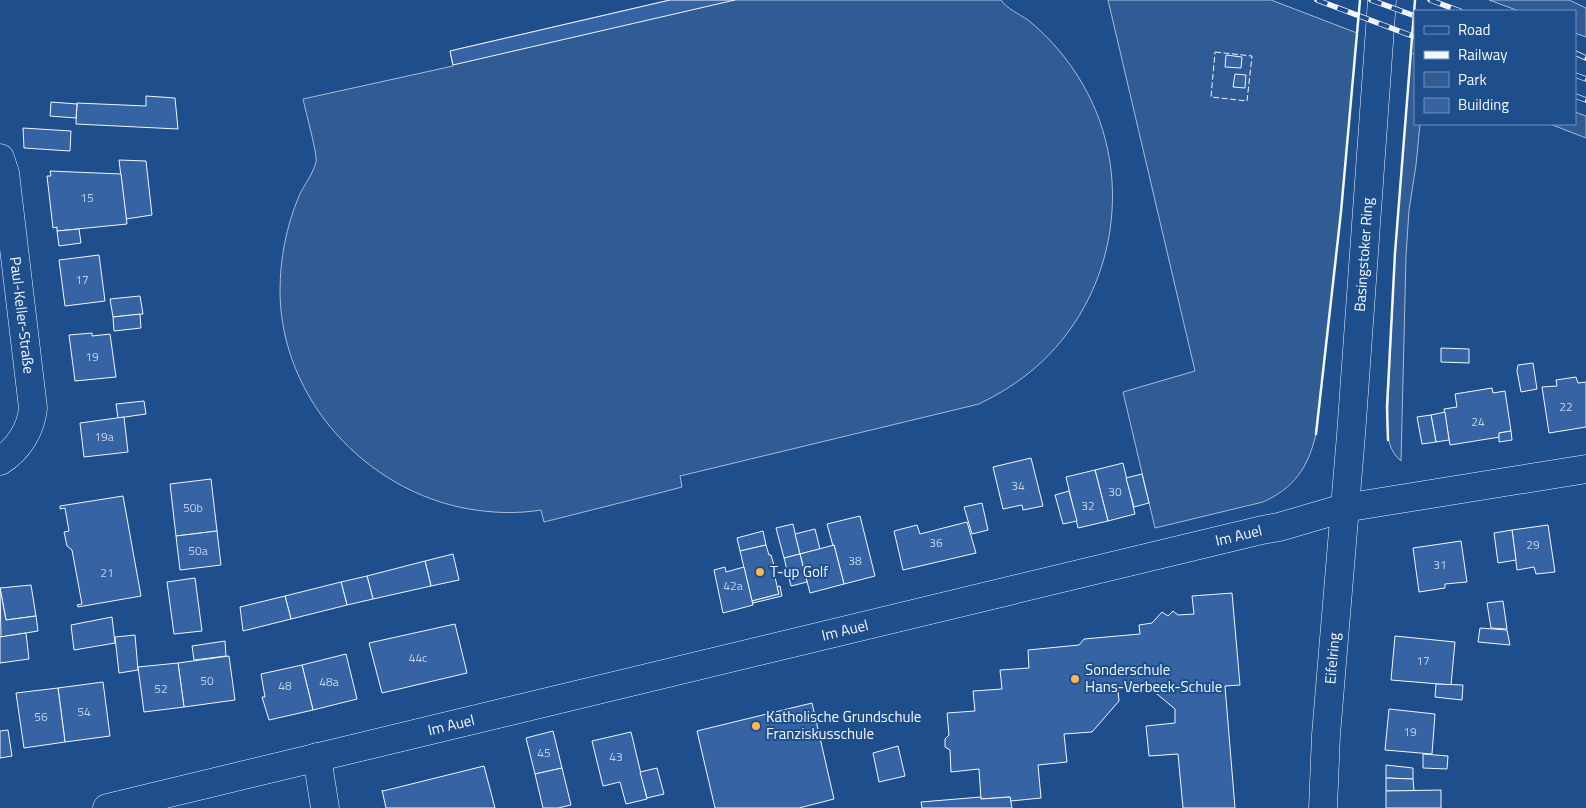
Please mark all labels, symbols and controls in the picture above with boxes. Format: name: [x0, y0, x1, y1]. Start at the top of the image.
legend: [1414, 10, 1576, 125]
text: Road: [1458, 18, 1490, 41]
text: Railway: [1458, 43, 1508, 66]
text: Park: [1458, 68, 1487, 91]
text: Building: [1458, 93, 1509, 116]
house number: 15: [80, 188, 94, 207]
street label: Basingstoker Ring: [1348, 196, 1379, 312]
street label: Paul-Keller-Straße: [4, 255, 41, 375]
house number: 17: [75, 270, 89, 289]
house number: 19: [85, 347, 99, 366]
house number: 22: [1559, 397, 1573, 416]
house number: 24: [1471, 412, 1485, 431]
house number: 19a: [94, 427, 114, 446]
house number: 34: [1011, 476, 1025, 495]
house number: 30: [1108, 482, 1122, 501]
house number: 32: [1081, 496, 1095, 515]
house number: 50b: [183, 498, 203, 517]
street label: Im Auel: [1213, 518, 1264, 552]
house number: 36: [929, 533, 943, 552]
house number: 29: [1526, 535, 1540, 554]
house number: 50a: [188, 541, 208, 560]
house number: 38: [848, 551, 862, 570]
house number: 31: [1433, 555, 1447, 574]
place label: T-up Golf: [770, 560, 828, 583]
house number: 21: [100, 563, 114, 582]
marker: T-up Golf: [754, 566, 766, 578]
house number: 42a: [723, 576, 743, 595]
street label: Im Auel: [819, 613, 871, 647]
street label: Eifelring: [1318, 631, 1346, 685]
house number: 44c: [409, 648, 427, 667]
house number: 17: [1416, 651, 1430, 670]
place label: Sonderschule Hans-Verbeek-Schule: [1085, 658, 1222, 698]
house number: 50: [200, 671, 214, 690]
house number: 48a: [319, 672, 339, 691]
marker: Sonderschule Hans-Verbeek-Schule: [1069, 673, 1081, 685]
house number: 48: [278, 676, 292, 695]
house number: 52: [154, 679, 168, 698]
house number: 54: [77, 702, 91, 721]
place label: Katholische Grundschule Franziskusschule: [766, 705, 921, 745]
house number: 56: [34, 707, 48, 726]
street label: Im Auel: [425, 708, 477, 741]
marker: Katholische Grundschule Franziskusschule: [750, 720, 762, 732]
house number: 19: [1403, 722, 1417, 741]
house number: 45: [537, 743, 551, 762]
house number: 43: [609, 747, 623, 766]

